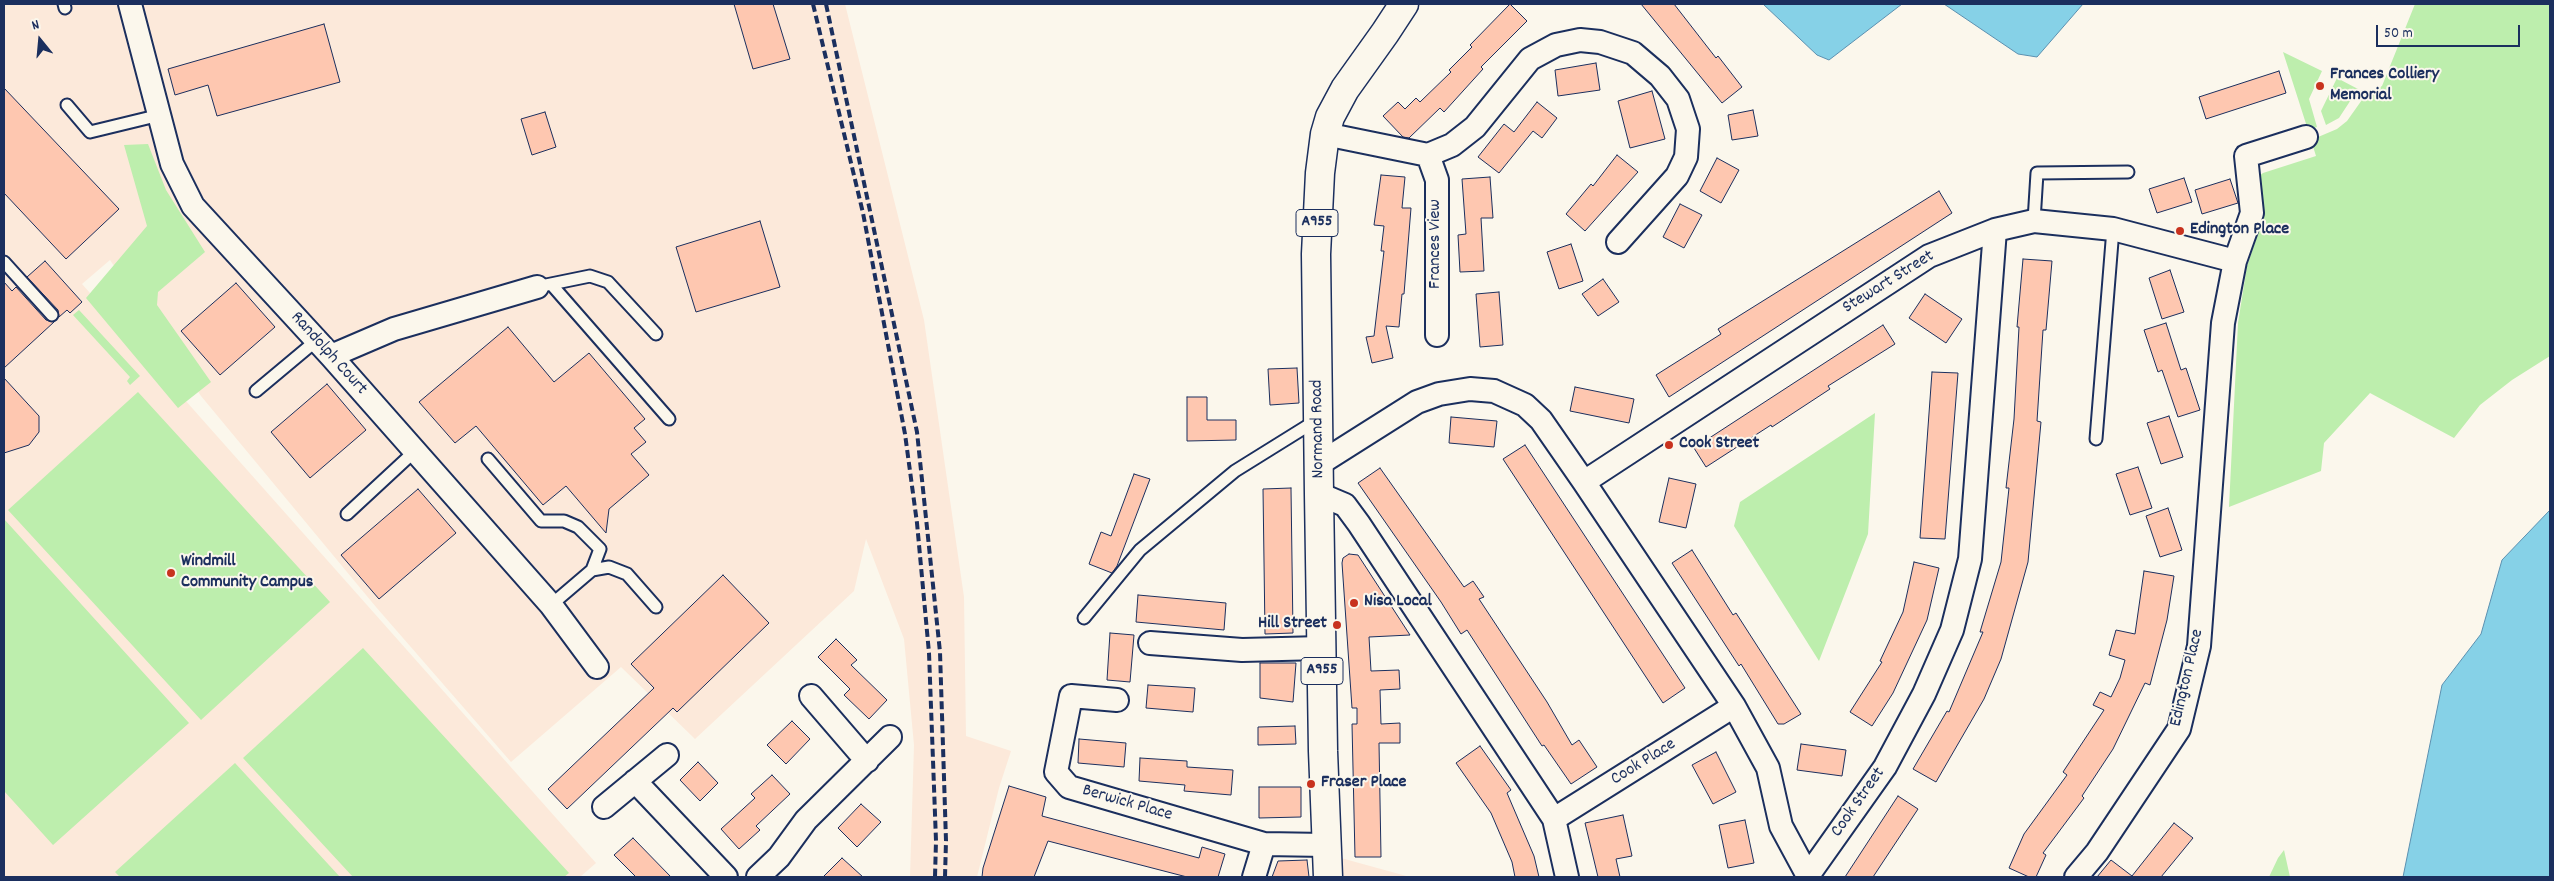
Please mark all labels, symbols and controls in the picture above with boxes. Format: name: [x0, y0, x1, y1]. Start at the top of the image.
north arrow: [15, 15, 65, 65]
text: N: [29, 15, 42, 36]
scale bar: [2379, 15, 2523, 47]
text: 50 m: [2384, 23, 2413, 45]
place label: Frances Colliery Memorial: [2330, 65, 2439, 108]
marker: Frances Colliery Memorial: [2314, 80, 2326, 92]
street label: Frances View: [1426, 199, 1448, 289]
road number: A955: [1296, 210, 1338, 237]
place label: Edington Place: [2190, 220, 2289, 242]
marker: Edington Place: [2174, 225, 2186, 237]
street label: Stewart Street: [1839, 246, 1939, 320]
street label: Randolph Court: [285, 308, 371, 400]
street label: Normand Road: [1307, 379, 1331, 479]
place label: Cook Street: [1679, 434, 1759, 456]
marker: Cook Street: [1663, 439, 1675, 451]
place label: Windmill Community Campus: [181, 552, 313, 594]
marker: Windmill Community Campus: [165, 567, 177, 579]
place label: Nisa Local: [1364, 592, 1432, 614]
marker: Nisa Local: [1348, 597, 1360, 609]
place label: Hill Street: [1258, 614, 1327, 636]
marker: Hill Street: [1331, 619, 1343, 631]
street label: Edington Place: [2166, 627, 2210, 729]
road number: A955: [1301, 658, 1343, 684]
street label: Cook Place: [1608, 735, 1680, 791]
street label: Cook Street: [1827, 764, 1891, 842]
place label: Fraser Place: [1321, 773, 1406, 795]
marker: Fraser Place: [1305, 778, 1317, 790]
street label: Berwick Place: [1079, 781, 1175, 827]

